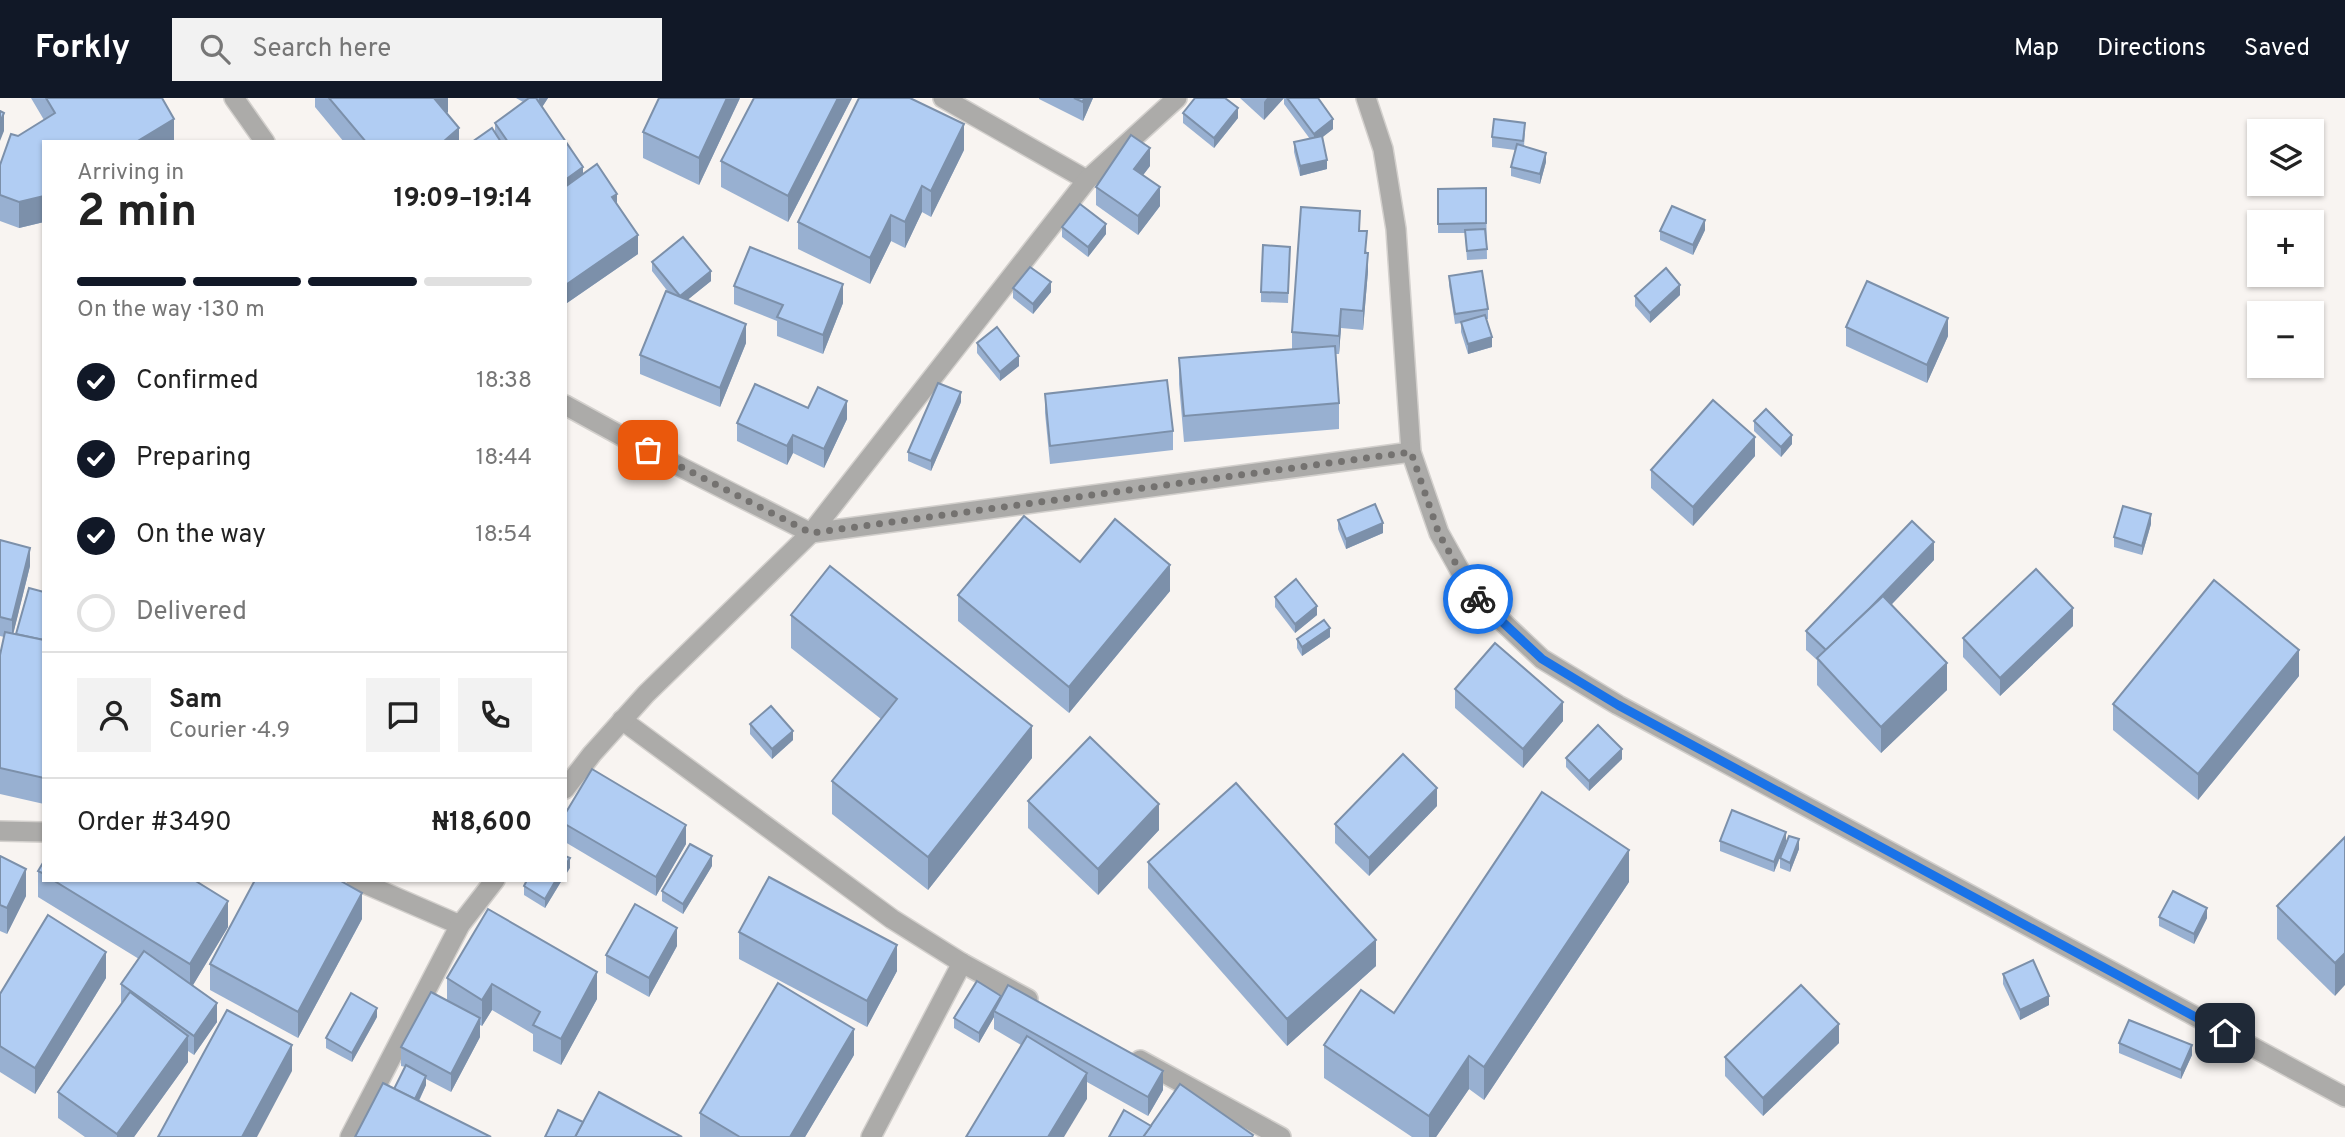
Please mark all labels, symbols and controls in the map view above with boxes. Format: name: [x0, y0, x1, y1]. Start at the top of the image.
search box: [172, 18, 662, 81]
text: Forkly: [35, 28, 130, 70]
icon: search: [196, 30, 234, 68]
text: Search here: [252, 33, 391, 66]
text: Map: [2014, 34, 2059, 64]
text: Directions: [2097, 34, 2206, 64]
text: Saved: [2244, 34, 2310, 64]
map controls: [2247, 119, 2324, 378]
button: layers: [2247, 119, 2324, 196]
text: Arriving in: [77, 159, 184, 188]
text: 19:09–19:14: [393, 183, 532, 216]
text: 2 min: [77, 184, 197, 243]
button: +: [2247, 210, 2324, 287]
text: On the way · 130 m: [77, 296, 265, 325]
button: −: [2247, 301, 2324, 378]
icon: check: [77, 363, 115, 401]
text: Confirmed: [136, 365, 259, 398]
text: 18:38: [476, 367, 532, 396]
pin: [618, 420, 678, 480]
icon: bag: [629, 431, 667, 469]
icon: check: [77, 440, 115, 478]
text: Preparing: [136, 442, 251, 475]
text: 18:44: [476, 444, 532, 473]
icon: check: [77, 517, 115, 555]
text: On the way: [136, 519, 266, 552]
text: 18:54: [475, 521, 532, 550]
courier: [1443, 564, 1513, 634]
icon: bike: [1459, 580, 1497, 618]
text: Delivered: [136, 596, 247, 629]
button: person: [77, 678, 151, 752]
button: chat: [366, 678, 440, 752]
button: phone: [458, 678, 532, 752]
text: Sam: [169, 684, 222, 717]
text: Courier · 4.9: [169, 717, 290, 746]
text: Order #3490: [77, 807, 232, 840]
text: ₦18,600: [432, 807, 532, 840]
pin: [2195, 1003, 2255, 1063]
icon: home: [2206, 1014, 2244, 1052]

